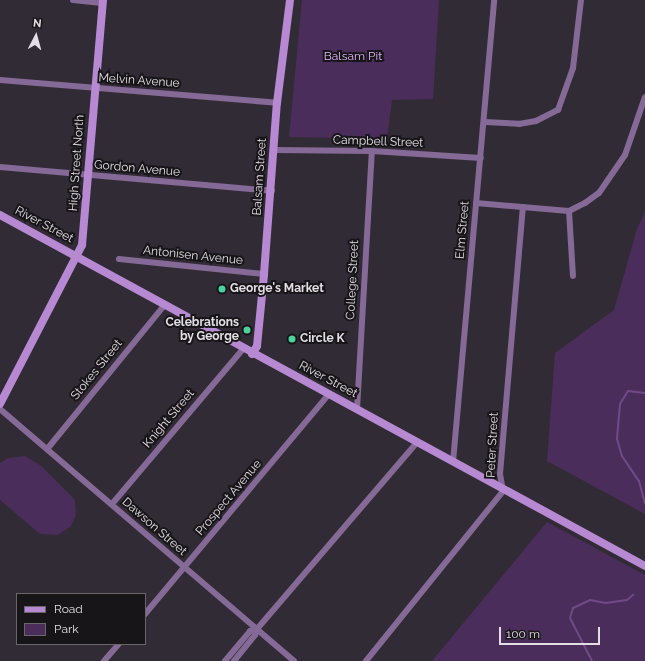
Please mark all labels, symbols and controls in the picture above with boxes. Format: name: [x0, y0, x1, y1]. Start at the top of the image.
north arrow: [16, 16, 56, 56]
text: N: [32, 17, 42, 30]
park label: Balsam Pit: [324, 50, 382, 64]
street label: Melvin Avenue: [98, 71, 180, 91]
street label: High Street North: [66, 114, 88, 212]
street label: Campbell Street: [333, 133, 423, 151]
street label: Balsam Street: [250, 138, 270, 216]
street label: Gordon Avenue: [93, 158, 181, 180]
street label: Elm Street: [453, 201, 473, 259]
street label: River Street: [12, 204, 76, 246]
street label: College Street: [344, 240, 362, 320]
street label: Antonisen Avenue: [142, 244, 244, 268]
place label: George's Market: [230, 282, 324, 296]
marker: George's Market: [217, 284, 227, 294]
place label: Celebrations by George: [165, 316, 239, 344]
marker: Celebrations by George: [242, 325, 252, 335]
place label: Circle K: [300, 332, 345, 346]
marker: Circle K: [287, 334, 297, 344]
street label: Stokes Street: [68, 337, 126, 403]
street label: River Street: [296, 359, 360, 401]
street label: Knight Street: [140, 387, 198, 451]
street label: Peter Street: [484, 412, 502, 478]
street label: Prospect Avenue: [193, 457, 265, 539]
street label: Dawson Street: [119, 495, 189, 559]
legend: [16, 593, 146, 645]
text: Road: [54, 602, 83, 616]
scale bar: [501, 619, 602, 645]
text: Park: [54, 622, 79, 636]
text: 100 m: [506, 627, 540, 641]

